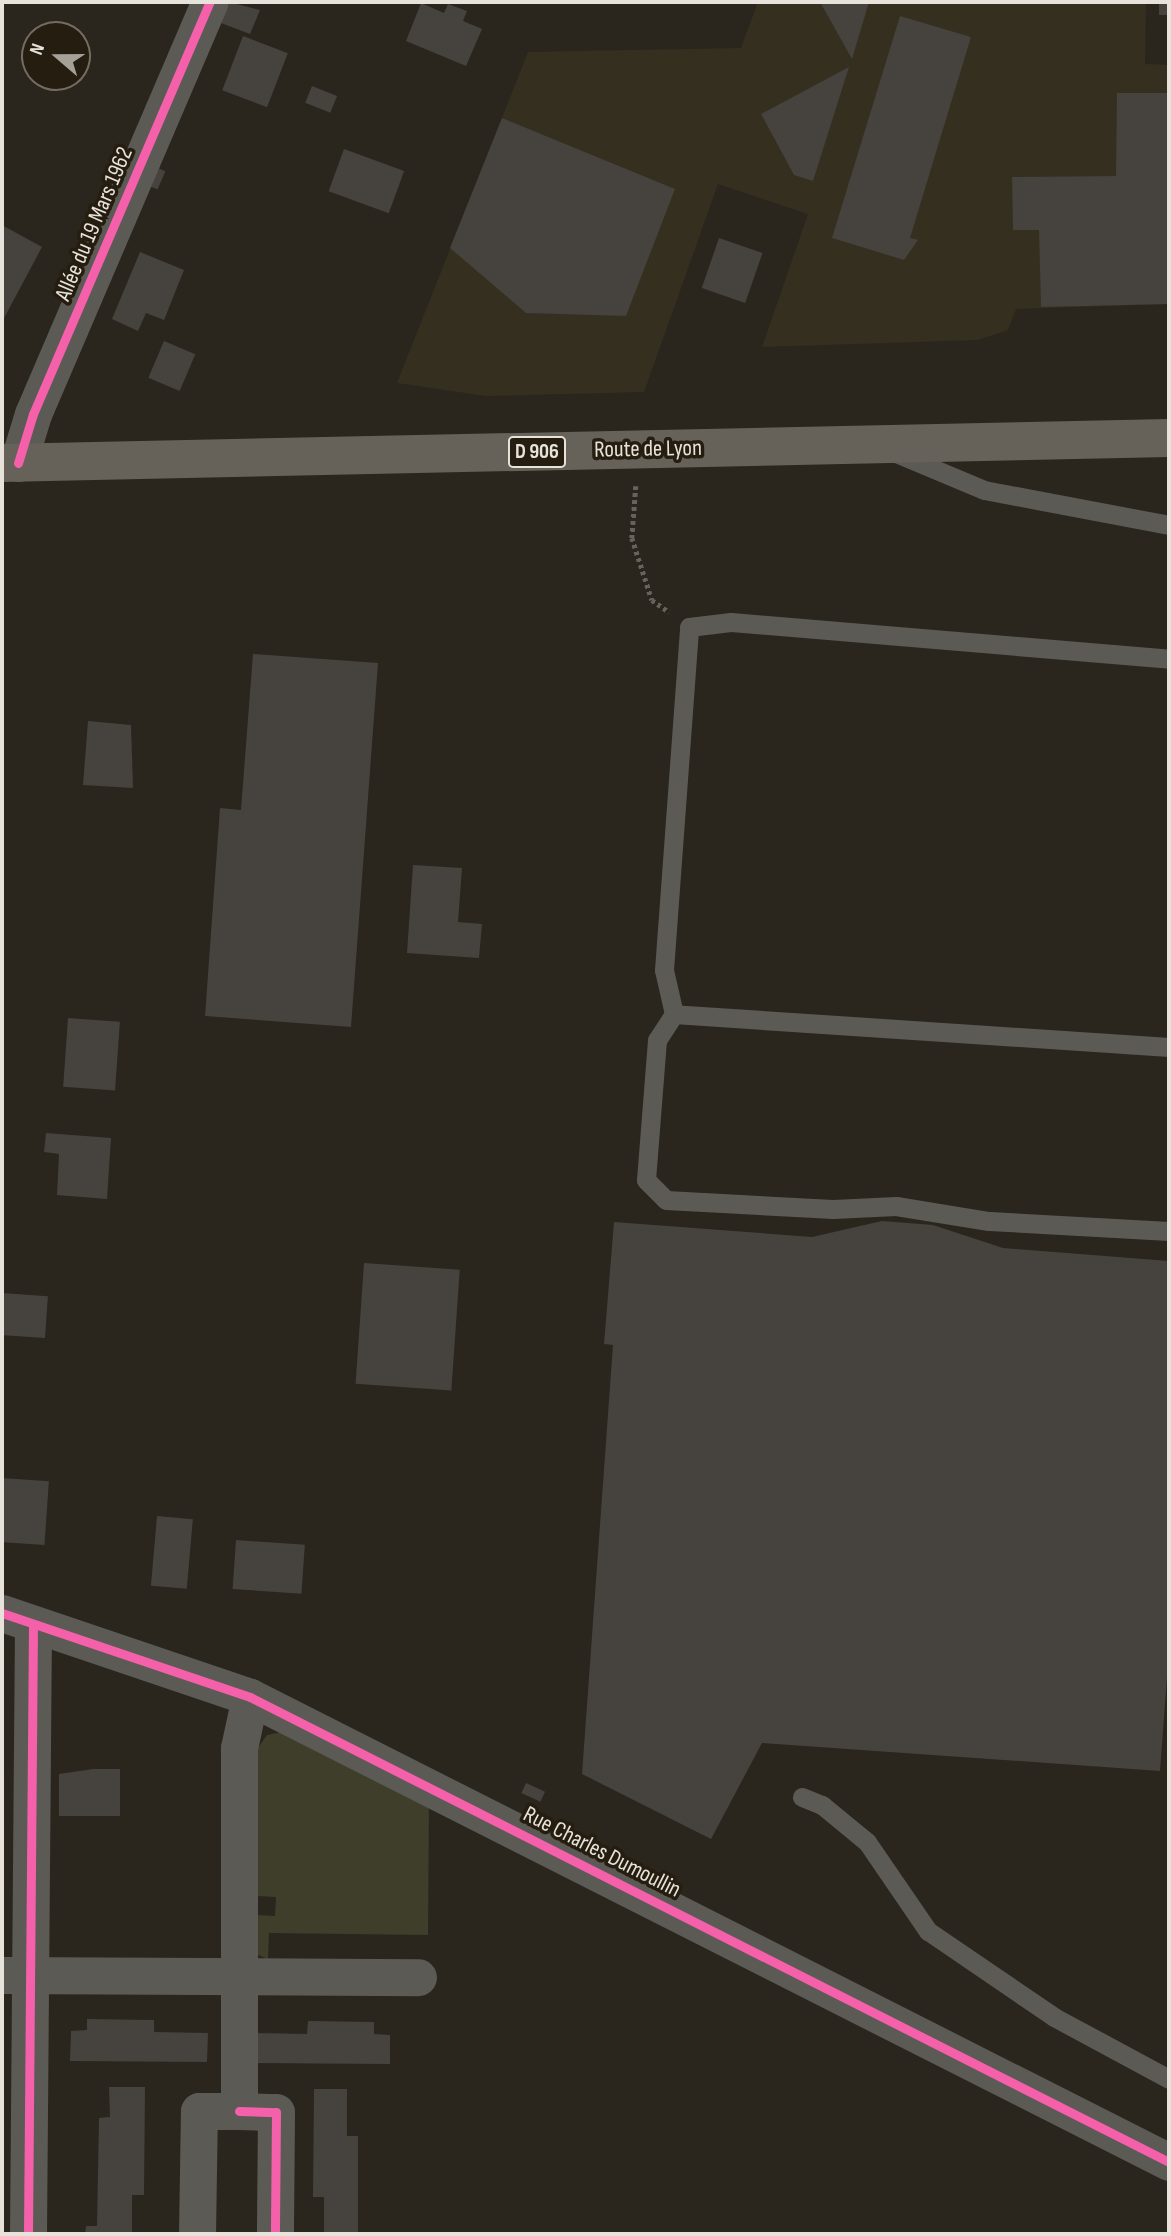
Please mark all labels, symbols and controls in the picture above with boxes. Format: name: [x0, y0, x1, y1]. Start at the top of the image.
north arrow: [21, 21, 91, 91]
text: N: [25, 41, 50, 58]
street label: Allée du 19 Mars 1962: [49, 143, 139, 305]
road number: D 906: [507, 434, 567, 470]
street label: Route de Lyon: [594, 434, 702, 464]
street label: Rue Charles Dumoullin: [519, 1800, 685, 1904]

